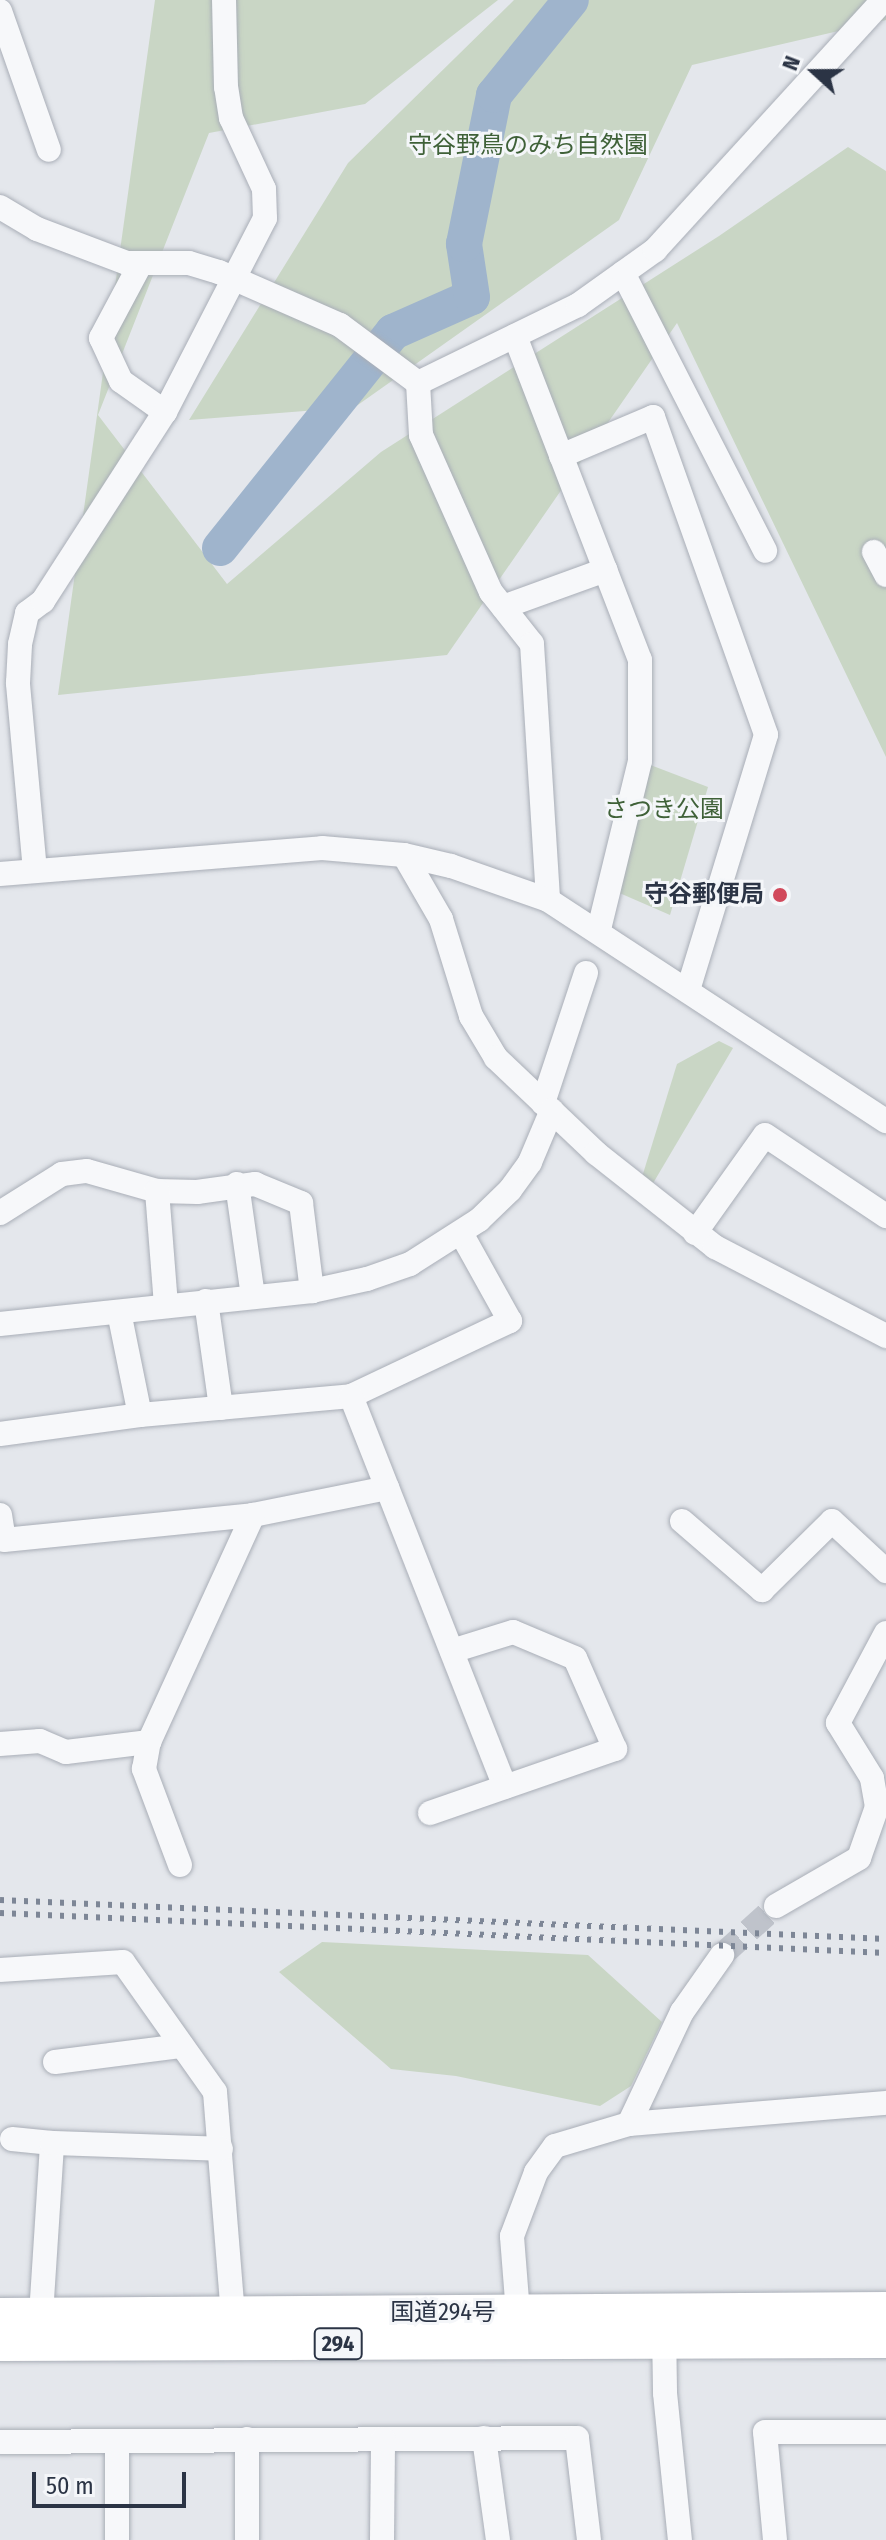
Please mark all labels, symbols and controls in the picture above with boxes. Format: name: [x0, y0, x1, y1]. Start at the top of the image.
north arrow: [774, 32, 854, 112]
text: N: [776, 52, 806, 74]
park label: 守谷野鳥のみち自然園: [408, 132, 648, 160]
park label: さつき公園: [604, 796, 724, 824]
place label: 守谷郵便局: [644, 881, 764, 909]
marker: 守谷郵便局: [771, 886, 789, 904]
street label: 国道294号: [390, 2299, 496, 2327]
road number: 294: [312, 2326, 364, 2362]
scale bar: [36, 2456, 190, 2506]
text: 50 m: [46, 2472, 94, 2500]

